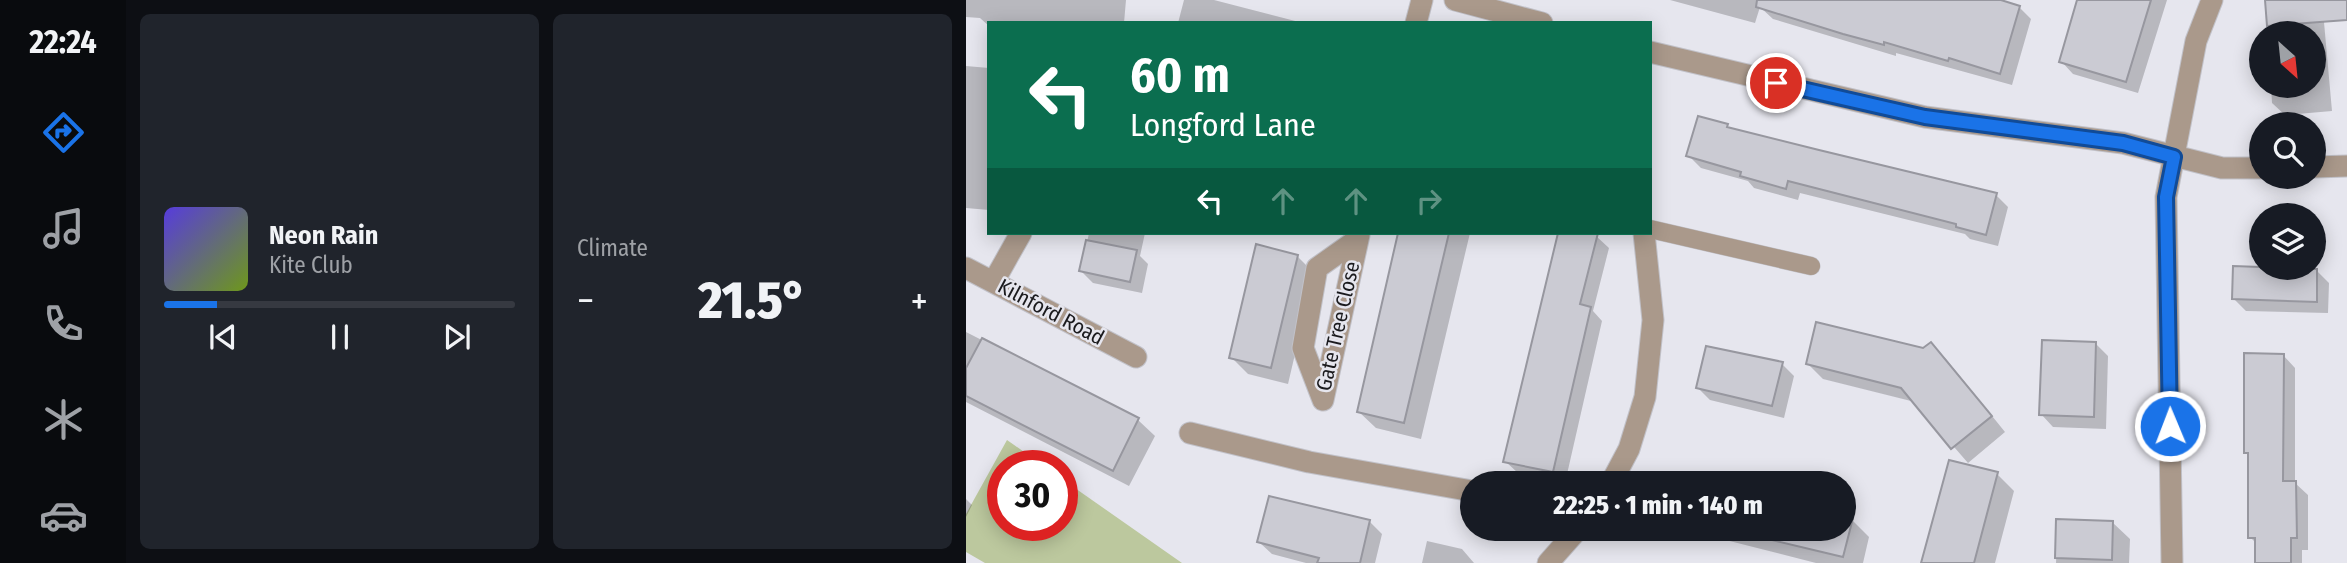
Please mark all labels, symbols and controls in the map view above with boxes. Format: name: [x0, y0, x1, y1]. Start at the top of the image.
north arrow: [2249, 21, 2326, 98]
map controls: [2249, 21, 2326, 280]
text: 22:24: [29, 23, 97, 61]
text: 60 m: [1130, 46, 1230, 105]
icon: left: [1015, 49, 1106, 140]
pin: [1746, 53, 1806, 113]
icon: arrive: [1757, 64, 1795, 102]
text: Longford Lane: [1130, 106, 1316, 144]
icon: directions: [39, 108, 88, 157]
button: search: [2249, 112, 2326, 189]
icon: left: [1191, 182, 1229, 220]
icon: ahead: [1264, 182, 1302, 220]
icon: ahead: [1337, 182, 1375, 220]
icon: right: [1410, 182, 1448, 220]
button: layers: [2249, 203, 2326, 280]
icon: music: [39, 204, 88, 253]
text: Neon Rain: [269, 220, 378, 251]
text: Climate: [577, 234, 648, 262]
text: Kite Club: [269, 251, 353, 279]
street label: Gate Tree Close: [1310, 259, 1366, 393]
text: 21.5°: [698, 269, 807, 332]
street label: Kilnford Road: [993, 273, 1109, 351]
text: −: [577, 278, 594, 324]
text: +: [911, 278, 928, 324]
icon: phone: [39, 299, 88, 348]
icon: previous: [204, 318, 242, 356]
icon: pause: [321, 318, 359, 356]
icon: next: [438, 318, 476, 356]
position arrow: [2133, 389, 2207, 463]
icon: climate: [39, 395, 88, 444]
speed limit sign: 30: [987, 450, 1078, 541]
text: 22:25 · 1 min · 140 m: [1553, 490, 1763, 521]
icon: car: [39, 491, 88, 540]

